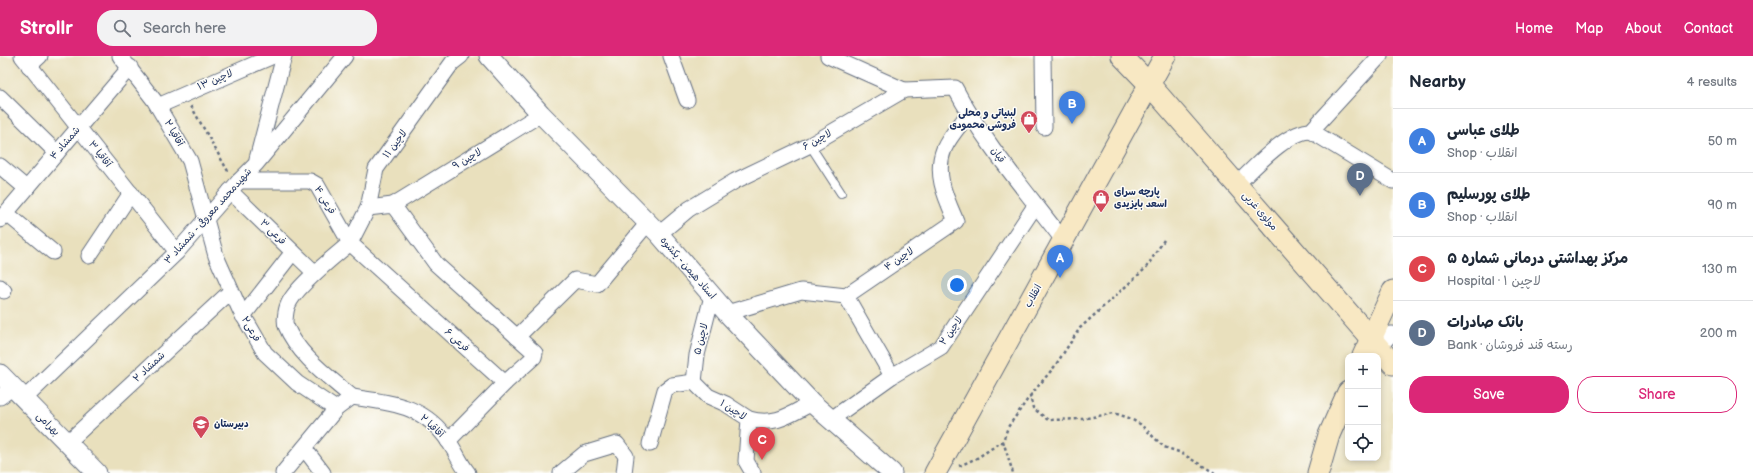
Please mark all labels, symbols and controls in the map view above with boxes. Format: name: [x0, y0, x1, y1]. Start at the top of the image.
search box: [97, 10, 377, 46]
text: Strollr: [20, 17, 73, 40]
icon: search: [111, 17, 133, 39]
text: Search here: [143, 19, 226, 38]
text: Home: [1515, 20, 1553, 37]
text: Map: [1575, 20, 1603, 37]
text: About: [1625, 20, 1662, 37]
text: Contact: [1684, 20, 1733, 37]
street label: لاچین ۱۳: [196, 67, 234, 93]
text: Nearby: [1409, 72, 1466, 92]
text: 4 results: [1687, 74, 1737, 90]
pin: B: [1059, 91, 1085, 124]
place label: لبنیاتی و محلی فروشی محمودی: [949, 107, 1016, 131]
shop icon: لبنیاتی و محلی فروشی محمودی: [1019, 109, 1039, 134]
street label: آقاقیا ۲: [162, 118, 187, 149]
text: طلای عباسی: [1447, 121, 1520, 140]
street label: شمشاد ۴: [47, 124, 83, 162]
street label: لاچین ۱۱: [380, 127, 410, 161]
street label: لاچین ۶: [800, 127, 834, 153]
text: A: [1418, 133, 1426, 149]
text: 50 m: [1708, 133, 1737, 149]
street label: آقاقیا ۳: [86, 138, 114, 170]
street label: قپان: [988, 145, 1008, 165]
text: Shop · انقلاب: [1447, 145, 1518, 161]
street label: لاچین ۹: [450, 146, 484, 172]
pin: D: [1347, 163, 1373, 196]
street label: شهیدمحمد معروفی - شمشاد ۳: [161, 165, 254, 266]
street label: فرعی ۴: [311, 184, 338, 217]
text: طلای پورسلیم: [1447, 185, 1531, 204]
place label: پارچه سرای اسعد بایزیدی: [1114, 186, 1167, 210]
shop icon: پارچه سرای اسعد بایزیدی: [1091, 188, 1111, 213]
street label: مولوی غربی: [1239, 189, 1280, 234]
text: B: [1417, 197, 1427, 213]
text: 90 m: [1708, 197, 1737, 213]
text: Shop · انقلاب: [1447, 209, 1518, 225]
street label: فرعی ۳: [257, 217, 289, 248]
street label: استاد هیمن - یکشوه: [658, 234, 718, 302]
street label: لاچین ۴: [882, 245, 916, 273]
pin: A: [1047, 245, 1073, 278]
text: مرکز بهداشتی درمانی شماره ۵: [1447, 249, 1628, 268]
text: C: [1417, 261, 1427, 277]
text: 130 m: [1702, 261, 1737, 277]
text: Hospital · لاچین ۱: [1447, 273, 1541, 289]
your location: [947, 275, 967, 295]
street label: انقلاب: [1022, 282, 1044, 310]
text: بانک صادرات: [1447, 313, 1524, 332]
street label: فرعی۲: [238, 314, 263, 344]
street label: لاچین ۲: [937, 314, 965, 348]
street label: لاچین ۵: [691, 322, 711, 356]
text: D: [1417, 325, 1427, 341]
text: 200 m: [1700, 325, 1737, 341]
street label: فرعی ۶: [441, 326, 472, 355]
text: Bank · رسته قند فروشان: [1447, 337, 1573, 353]
street label: شمشاد ۲: [131, 349, 168, 385]
map controls: [1345, 353, 1381, 461]
button: +: [1345, 353, 1381, 389]
button: Save: [1409, 376, 1569, 413]
button: Share: [1577, 376, 1737, 413]
button: −: [1345, 389, 1381, 425]
street label: لاچین ۱: [718, 397, 748, 423]
street label: بهرامی: [33, 410, 62, 439]
street label: آقاقیا ۲: [417, 412, 447, 441]
school or university icon: دبیرستان: [191, 414, 211, 439]
place label: دبیرستان: [214, 418, 249, 430]
button: locate: [1345, 425, 1381, 461]
pin: C: [749, 427, 775, 460]

